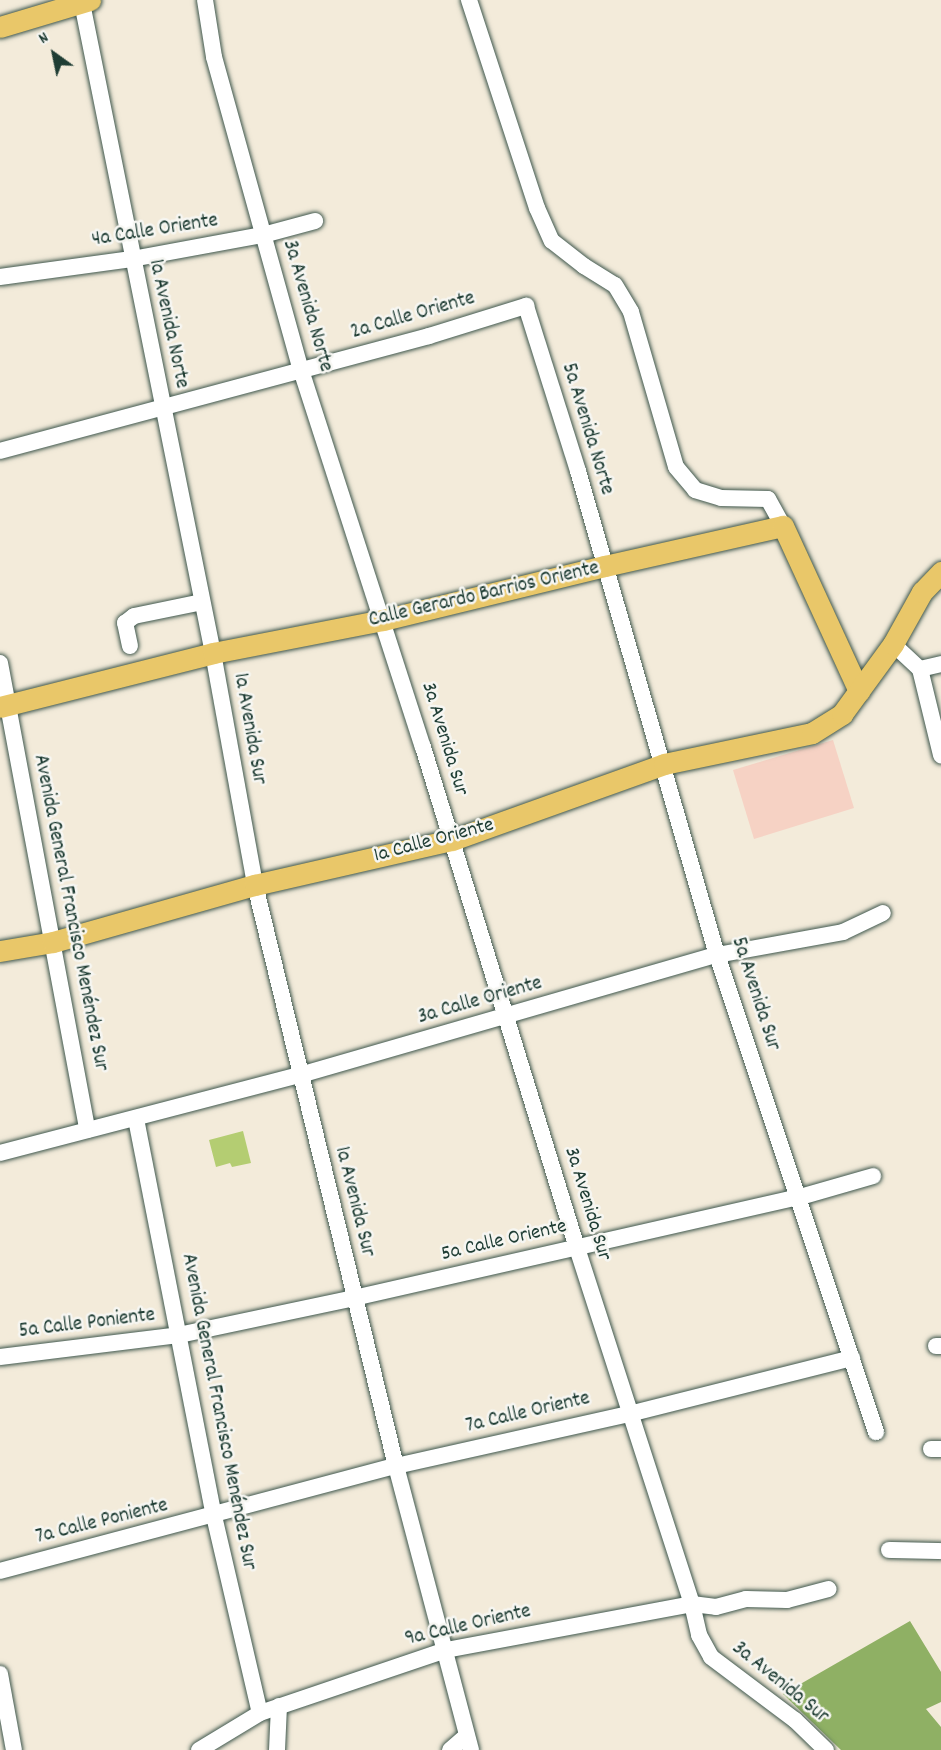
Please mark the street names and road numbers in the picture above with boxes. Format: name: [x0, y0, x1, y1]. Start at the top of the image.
street label: 4a Calle Oriente: [90, 209, 220, 253]
street label: 3a Avenida Norte: [276, 237, 338, 375]
street label: 1a Avenida Norte: [142, 257, 194, 391]
street label: 2a Calle Oriente: [348, 286, 478, 346]
street label: 5a Avenida Norte: [555, 360, 619, 498]
street label: Calle Gerardo Barrios Oriente: [366, 556, 602, 634]
street label: 1a Avenida Sur: [227, 671, 271, 787]
street label: 3a Avenida Sur: [415, 679, 473, 799]
street label: Avenida General Francisco Menéndez Sur: [27, 752, 113, 1074]
street label: 1a Calle Oriente: [371, 813, 497, 869]
street label: 5a Avenida Sur: [725, 934, 785, 1054]
street label: 3a Calle Oriente: [415, 971, 545, 1031]
street label: 1a Avenida Sur: [328, 1144, 380, 1260]
street label: 3a Avenida Sur: [558, 1144, 616, 1264]
street label: 5a Calle Oriente: [439, 1214, 569, 1268]
street label: Avenida General Francisco Menéndez Sur: [175, 1251, 261, 1573]
street label: 5a Calle Poniente: [17, 1303, 157, 1345]
street label: 7a Calle Oriente: [463, 1386, 593, 1440]
street label: 7a Calle Poniente: [33, 1493, 171, 1551]
street label: 9a Calle Oriente: [403, 1599, 533, 1653]
street label: 3a Avenida Sur: [726, 1636, 834, 1730]

